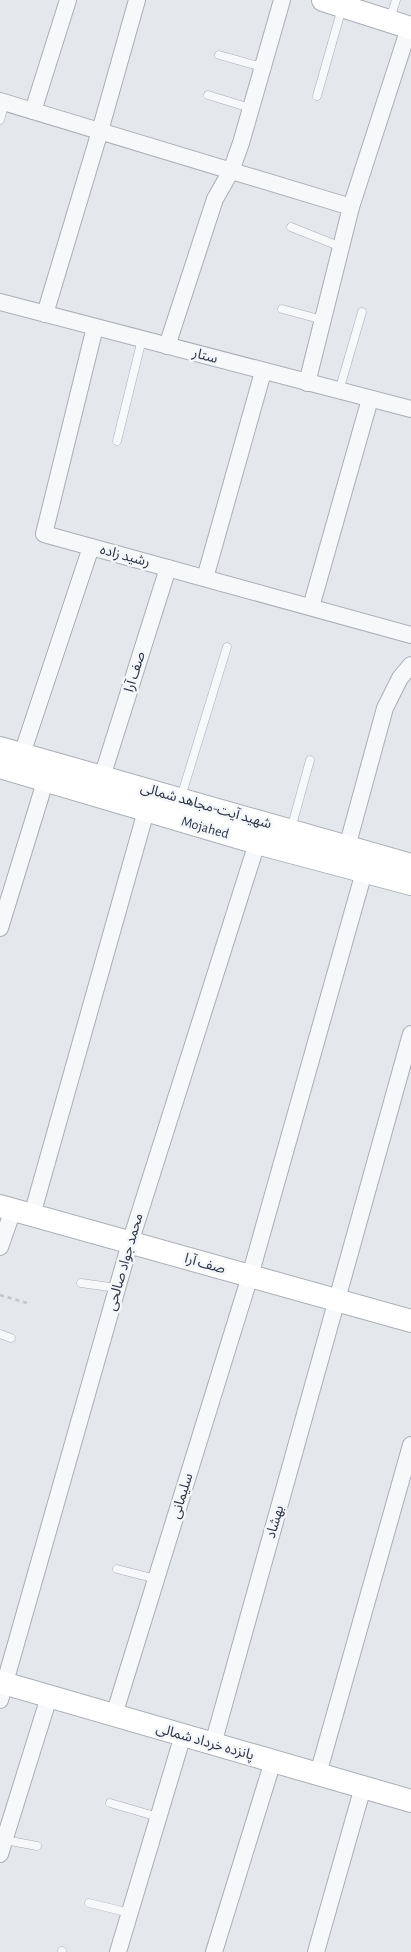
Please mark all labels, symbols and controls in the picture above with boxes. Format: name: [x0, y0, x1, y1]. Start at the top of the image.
street label: ستار: [190, 346, 219, 367]
street label: رشید زاده: [98, 543, 152, 570]
street label: صف آرا: [121, 649, 149, 694]
street label: شهید آیت-مجاهد شمالی: [139, 780, 273, 832]
street label: Mojahed: [180, 815, 230, 841]
street label: محمد جواد صالحی: [104, 1212, 147, 1313]
street label: صف آرا: [183, 1251, 228, 1278]
street label: سلیمانی: [168, 1472, 196, 1521]
street label: بهشاد: [264, 1504, 287, 1540]
street label: پانزده خرداد شمالی: [154, 1721, 256, 1765]

